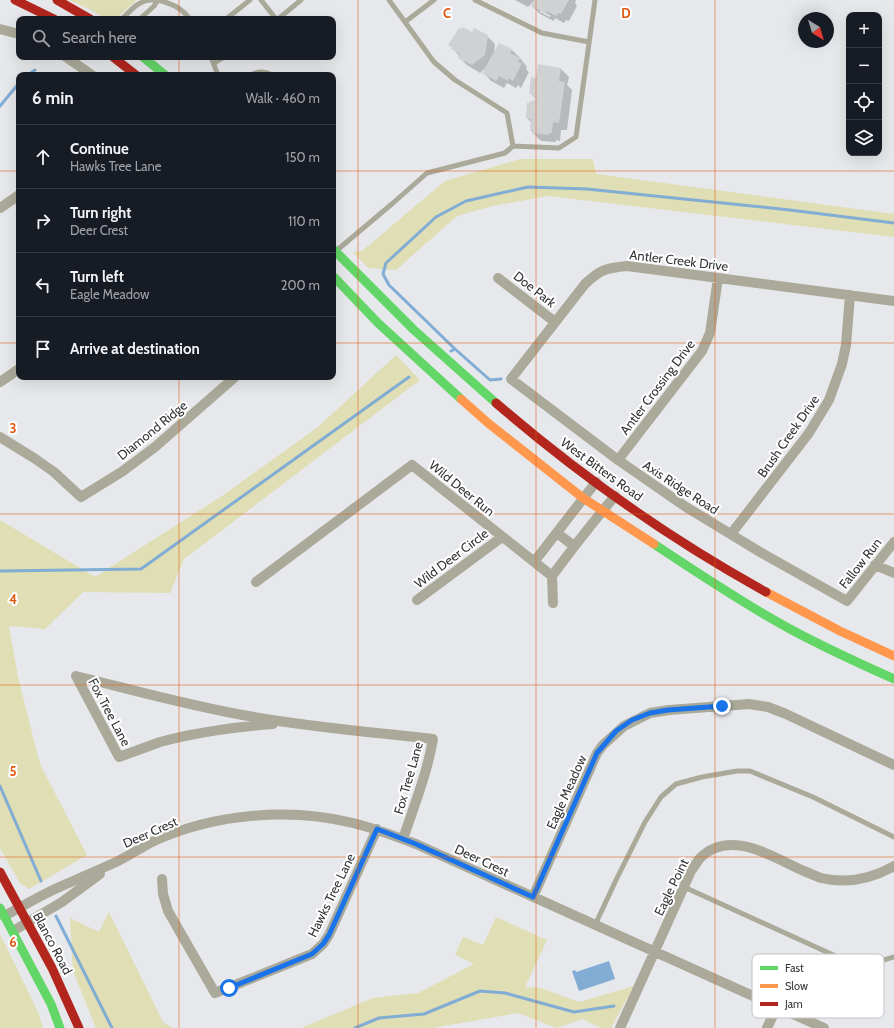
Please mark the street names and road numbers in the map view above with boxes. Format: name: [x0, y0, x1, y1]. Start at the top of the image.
street label: Antler Creek Drive: [629, 246, 730, 274]
street label: Doe Park: [511, 267, 560, 311]
street label: Antler Crossing Drive: [616, 336, 698, 438]
street label: Brush Creek Drive: [754, 391, 823, 480]
street label: Diamond Ridge: [114, 397, 190, 463]
street label: West Bitters Road: [558, 434, 646, 504]
street label: Wild Deer Run: [426, 457, 498, 519]
street label: Axis Ridge Road: [640, 457, 722, 517]
street label: Wild Deer Circle: [411, 525, 491, 591]
street label: Fallow Run: [835, 535, 885, 591]
street label: Fox Tree Lane: [85, 675, 135, 749]
street label: Fox Tree Lane: [390, 739, 426, 816]
street label: Eagle Meadow: [543, 752, 590, 832]
street label: Deer Crest: [120, 813, 180, 851]
street label: Deer Crest: [452, 840, 512, 880]
street label: Hawks Tree Lane: [304, 850, 358, 940]
street label: Eagle Point: [650, 855, 692, 918]
street label: Blanco Road: [30, 909, 76, 977]

